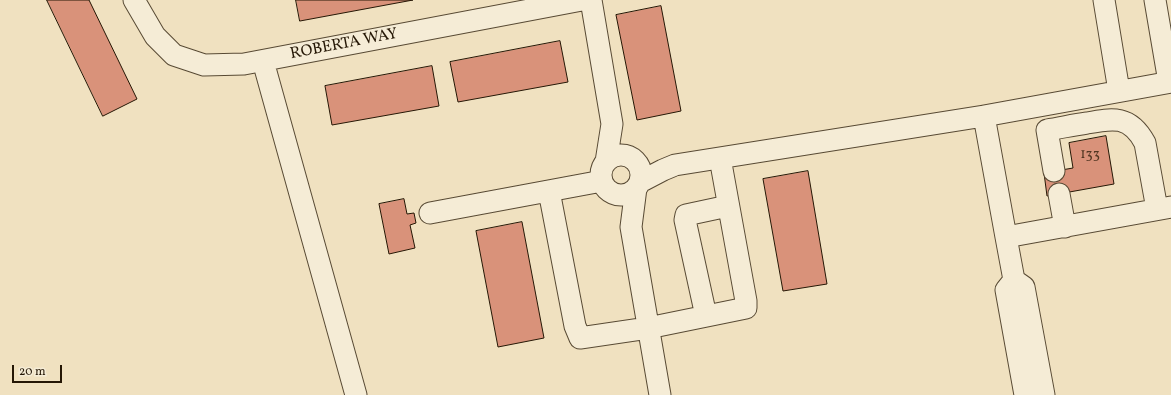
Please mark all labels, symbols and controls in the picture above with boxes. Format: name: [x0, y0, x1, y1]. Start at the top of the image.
street label: ROBERTA WAY: [289, 25, 399, 65]
house number: 133: [1080, 147, 1100, 163]
scale bar: [14, 357, 64, 383]
text: 20 m: [19, 364, 46, 380]

